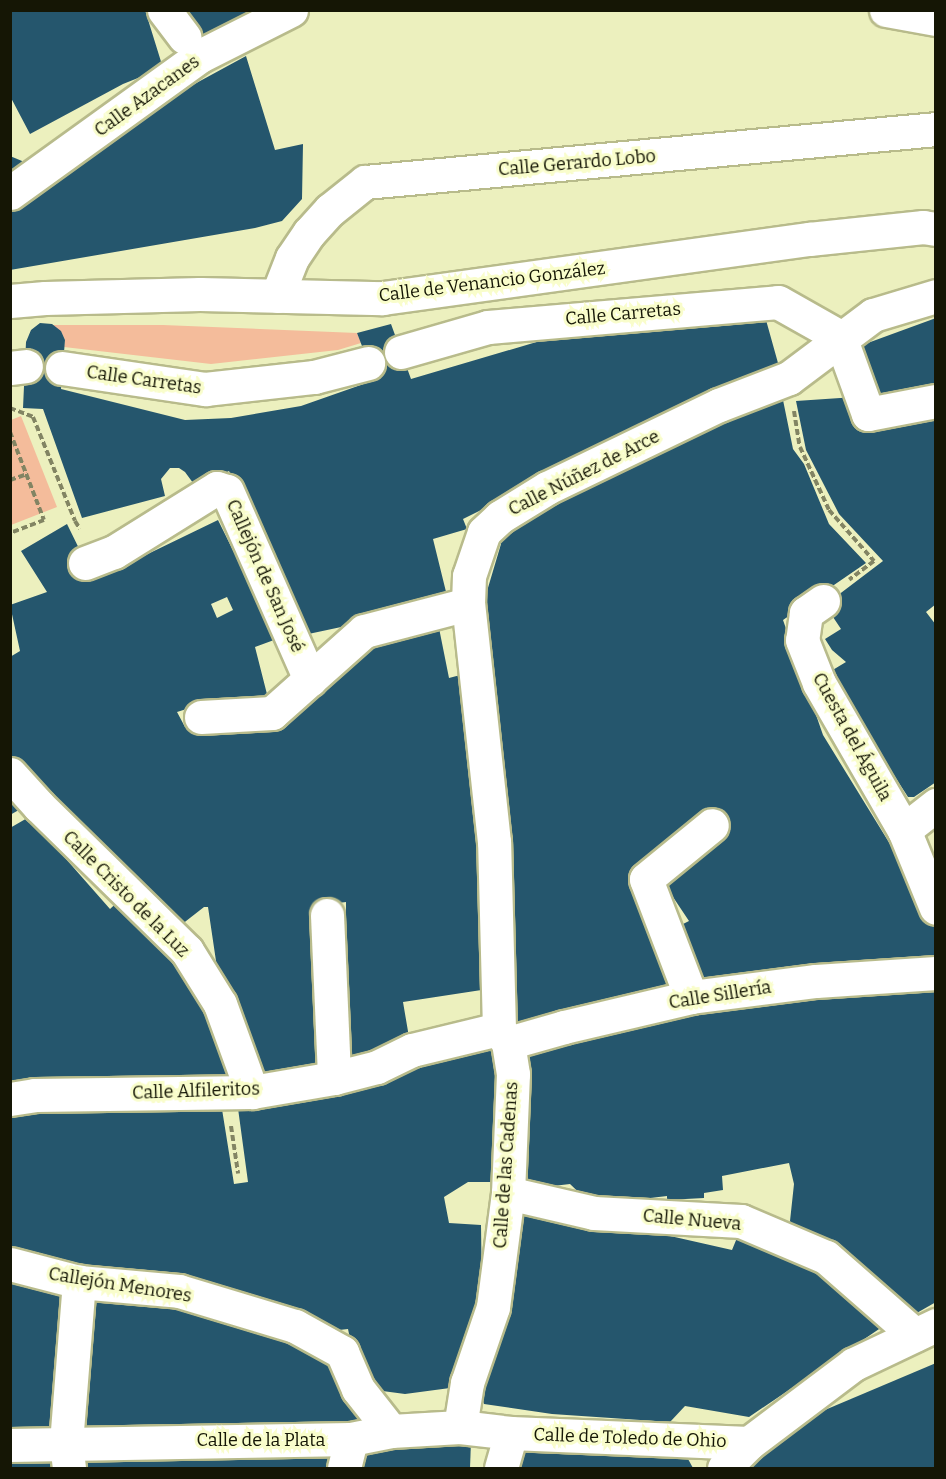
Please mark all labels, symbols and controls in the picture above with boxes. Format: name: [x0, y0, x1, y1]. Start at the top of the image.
street label: Calle Azacanes: [90, 51, 204, 141]
street label: Calle Gerardo Lobo: [497, 145, 657, 181]
street label: Calle de Venancio González: [377, 257, 607, 307]
street label: Calle Carretas: [564, 298, 682, 330]
street label: Calle Carretas: [85, 361, 203, 399]
street label: Calle Núñez de Arce: [505, 426, 663, 520]
street label: Callejón de San José: [222, 496, 308, 656]
street label: Cuesta del Águila: [808, 669, 896, 805]
street label: Calle Cristo de la Luz: [58, 826, 194, 962]
street label: Calle Sillería: [667, 976, 773, 1014]
street label: Calle Alfileritos: [132, 1078, 260, 1104]
street label: Calle de las Cadenas: [489, 1081, 523, 1249]
street label: Calle Nueva: [642, 1205, 742, 1235]
street label: Callejón Menores: [47, 1263, 193, 1307]
street label: Calle de Toledo de Ohio: [533, 1424, 727, 1452]
street label: Calle de la Plata: [197, 1429, 325, 1451]

